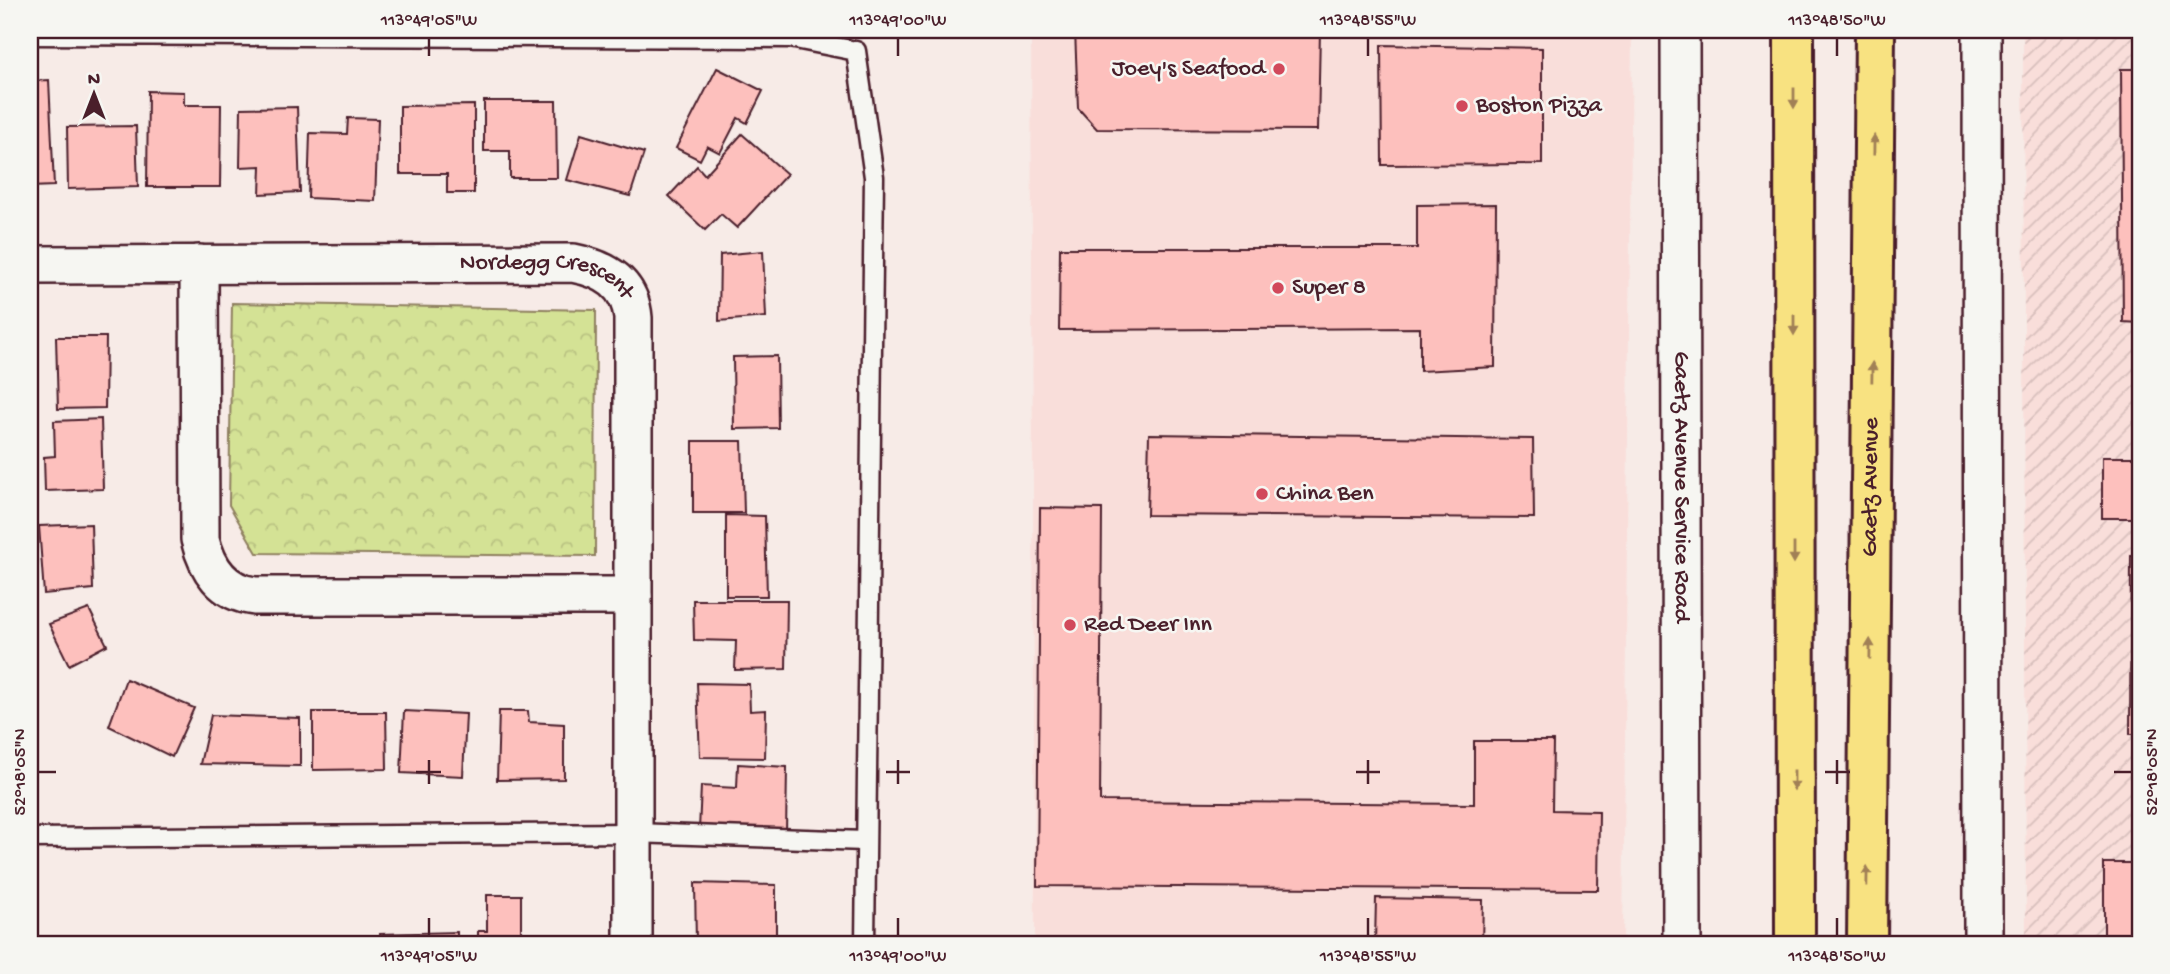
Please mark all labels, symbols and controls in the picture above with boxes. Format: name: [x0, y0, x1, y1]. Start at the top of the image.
text: 113°49'05"W: [380, 11, 477, 32]
text: 113°49'00"W: [848, 11, 947, 32]
text: 113°48'55"W: [1319, 11, 1416, 32]
text: 113°48'50"W: [1787, 11, 1886, 32]
place label: Joey's Seafood: [1112, 55, 1267, 84]
north arrow: [60, 60, 130, 130]
marker: Joey's Seafood: [1271, 61, 1287, 77]
text: N: [88, 69, 100, 92]
one-way arrow: [1788, 87, 1800, 109]
place label: Boston Pizza: [1475, 92, 1603, 121]
marker: Boston Pizza: [1454, 98, 1470, 114]
one-way arrow: [1868, 133, 1880, 155]
street label: Nordegg Crescent: [460, 248, 642, 307]
place label: Super 8: [1292, 274, 1366, 303]
marker: Super 8: [1270, 280, 1286, 296]
one-way arrow: [1788, 315, 1800, 337]
street label: Gaetz Avenue Service Road: [1666, 351, 1696, 625]
one-way arrow: [1866, 361, 1878, 383]
street label: Gaetz Avenue: [1856, 417, 1886, 557]
place label: China Ben: [1276, 480, 1374, 509]
marker: China Ben: [1254, 486, 1270, 502]
one-way arrow: [1788, 542, 1800, 564]
place label: Red Deer Inn: [1084, 611, 1212, 640]
marker: Red Deer Inn: [1062, 617, 1078, 633]
one-way arrow: [1864, 637, 1875, 659]
text: 52°18'05"N: [11, 728, 32, 816]
text: 52°18'05"N: [2143, 728, 2164, 816]
one-way arrow: [1788, 770, 1800, 792]
one-way arrow: [1861, 865, 1873, 887]
text: 113°49'05"W: [380, 947, 477, 968]
text: 113°49'00"W: [848, 947, 947, 968]
text: 113°48'55"W: [1319, 947, 1416, 968]
text: 113°48'50"W: [1787, 947, 1886, 968]

